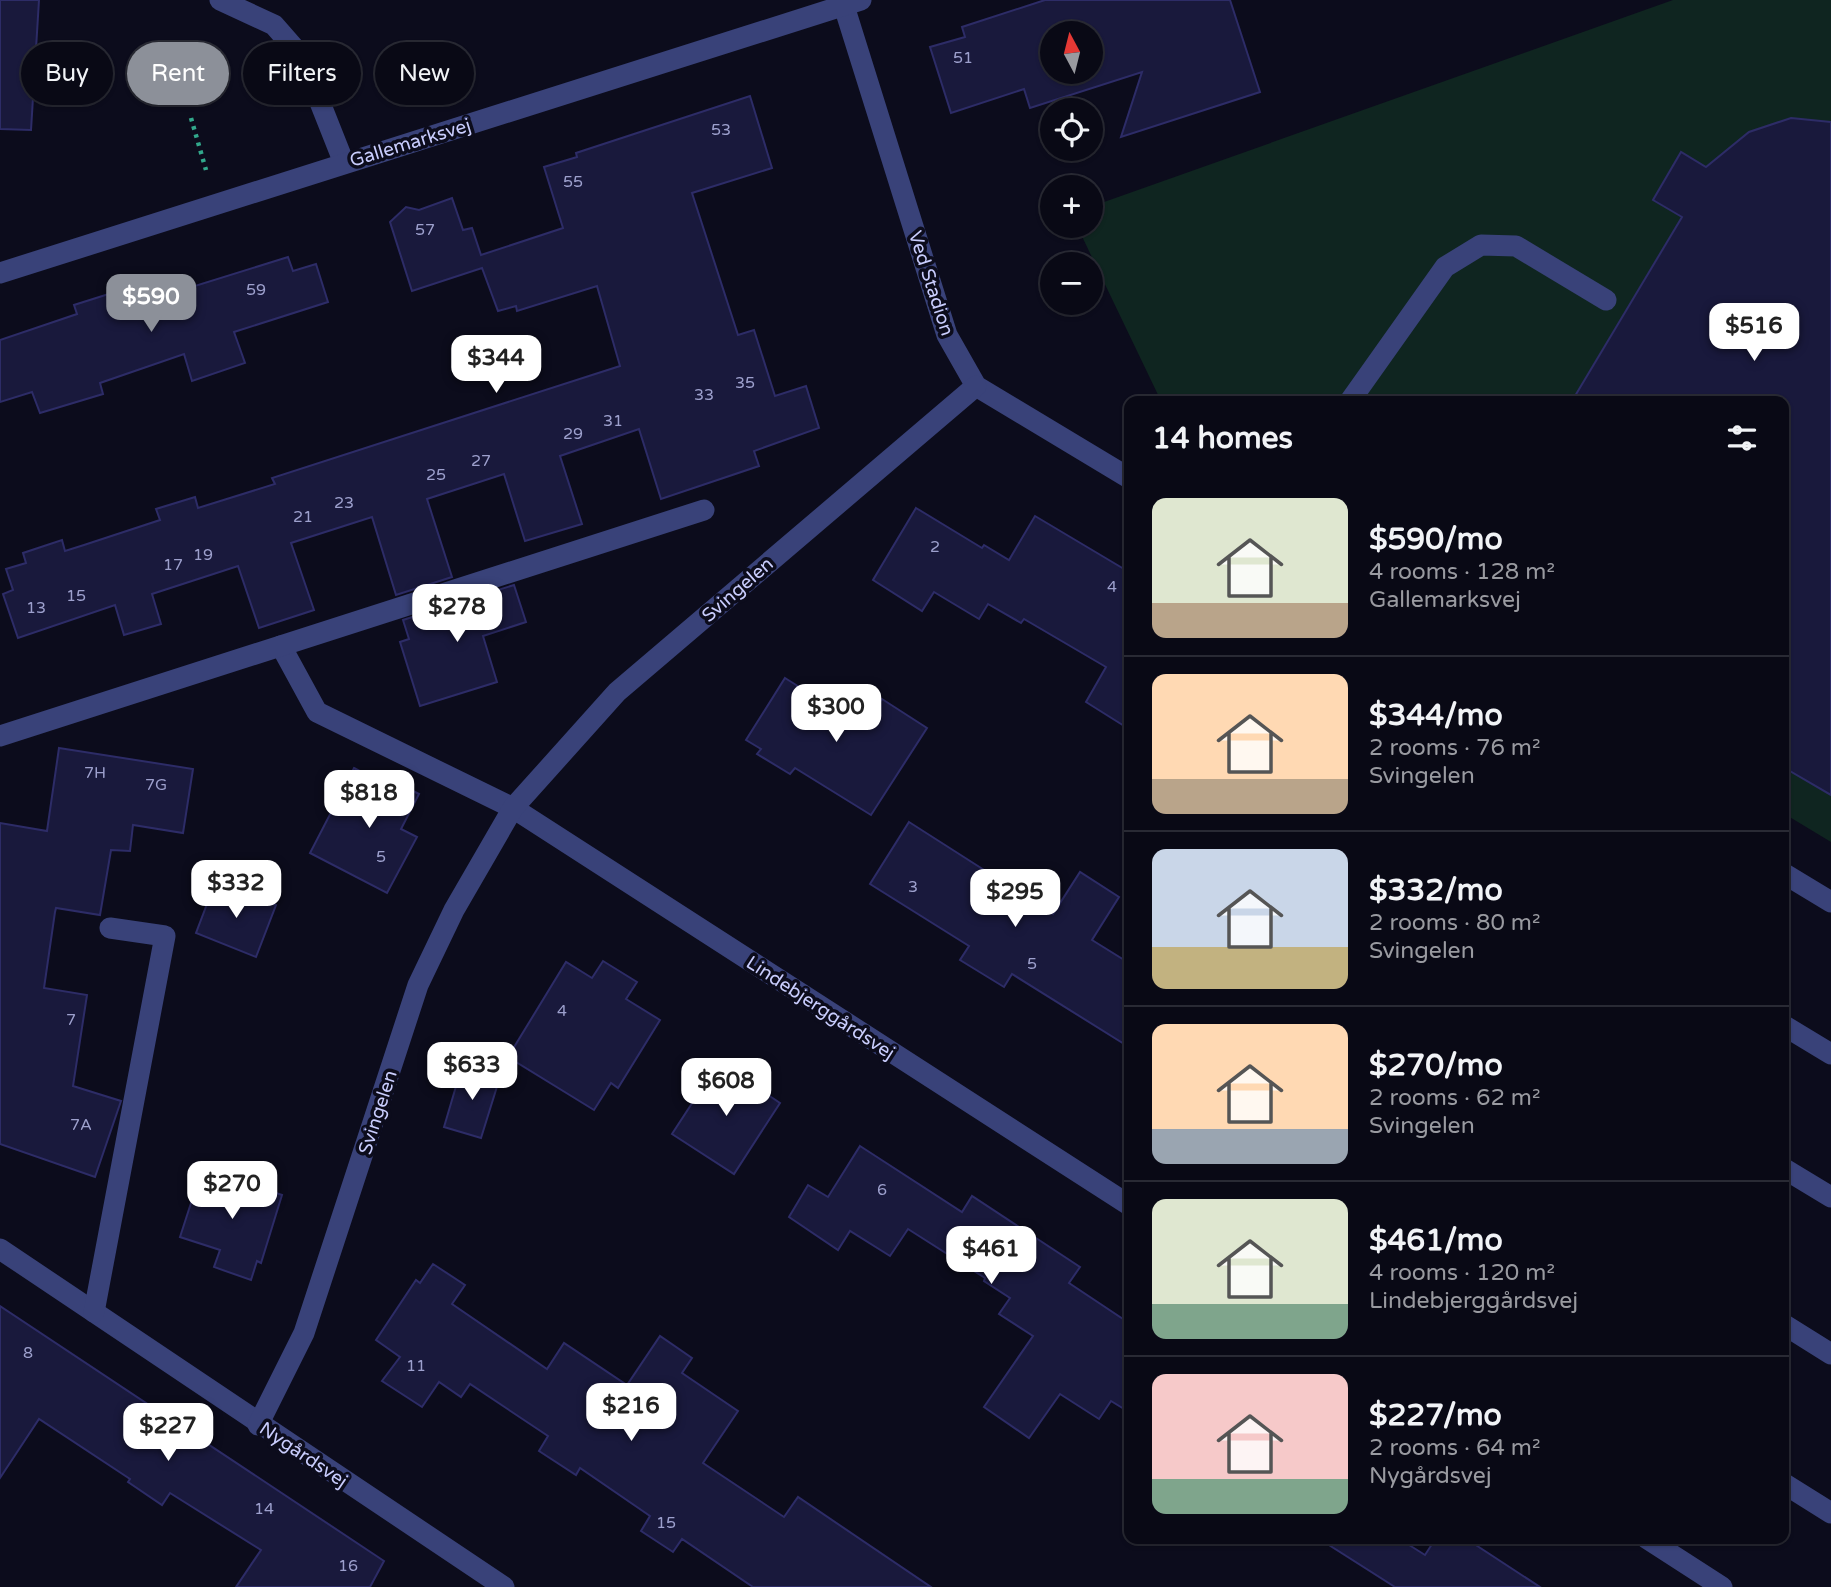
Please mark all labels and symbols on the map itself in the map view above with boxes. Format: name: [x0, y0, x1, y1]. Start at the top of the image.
north arrow: [1040, 21, 1102, 84]
house number: 51: [953, 48, 973, 68]
street label: Gallemarksvej: [347, 114, 474, 172]
house number: 53: [711, 120, 731, 140]
house number: 55: [563, 172, 583, 192]
house number: 57: [415, 220, 435, 240]
street label: Ved Stadion: [904, 228, 958, 338]
pin: $590: [110, 274, 192, 334]
house number: 59: [246, 280, 266, 300]
pin: $516: [1713, 304, 1795, 363]
pin: $344: [455, 336, 537, 395]
house number: 35: [735, 373, 755, 393]
house number: 33: [694, 385, 714, 405]
house number: 31: [603, 411, 623, 431]
house number: 29: [563, 424, 583, 444]
house number: 27: [471, 451, 491, 471]
house number: 25: [426, 465, 446, 485]
house number: 23: [334, 493, 354, 513]
house number: 21: [293, 507, 313, 527]
house number: 2: [930, 537, 940, 557]
house number: 19: [193, 545, 213, 565]
street label: Svingelen: [698, 553, 778, 627]
house number: 17: [163, 555, 183, 575]
house number: 4: [1107, 577, 1117, 597]
pin: $278: [416, 584, 498, 644]
house number: 15: [66, 586, 86, 606]
house number: 13: [26, 598, 46, 618]
pin: $300: [795, 684, 877, 744]
house number: 7H: [84, 763, 106, 783]
pin: $818: [328, 770, 410, 830]
house number: 7G: [145, 775, 167, 795]
house number: 5: [376, 847, 386, 867]
pin: $332: [195, 860, 277, 920]
pin: $295: [974, 870, 1056, 929]
house number: 3: [908, 877, 918, 897]
street label: Lindebjerggårdsvej: [742, 952, 899, 1064]
house number: 5: [1027, 954, 1037, 974]
house number: 4: [557, 1001, 567, 1021]
house number: 7: [66, 1010, 76, 1030]
pin: $633: [431, 1042, 513, 1102]
pin: $608: [685, 1058, 767, 1118]
street label: Svingelen: [354, 1067, 402, 1157]
house number: 7A: [70, 1115, 92, 1135]
pin: $270: [191, 1162, 273, 1221]
house number: 6: [877, 1180, 887, 1200]
pin: $461: [950, 1226, 1032, 1286]
house number: 8: [23, 1343, 33, 1363]
house number: 11: [406, 1356, 426, 1376]
pin: $216: [590, 1384, 672, 1443]
pin: $227: [127, 1404, 209, 1463]
street label: Nygårdsvej: [255, 1417, 352, 1492]
house number: 14: [254, 1499, 274, 1519]
house number: 15: [656, 1513, 676, 1533]
house number: 16: [338, 1556, 358, 1576]

